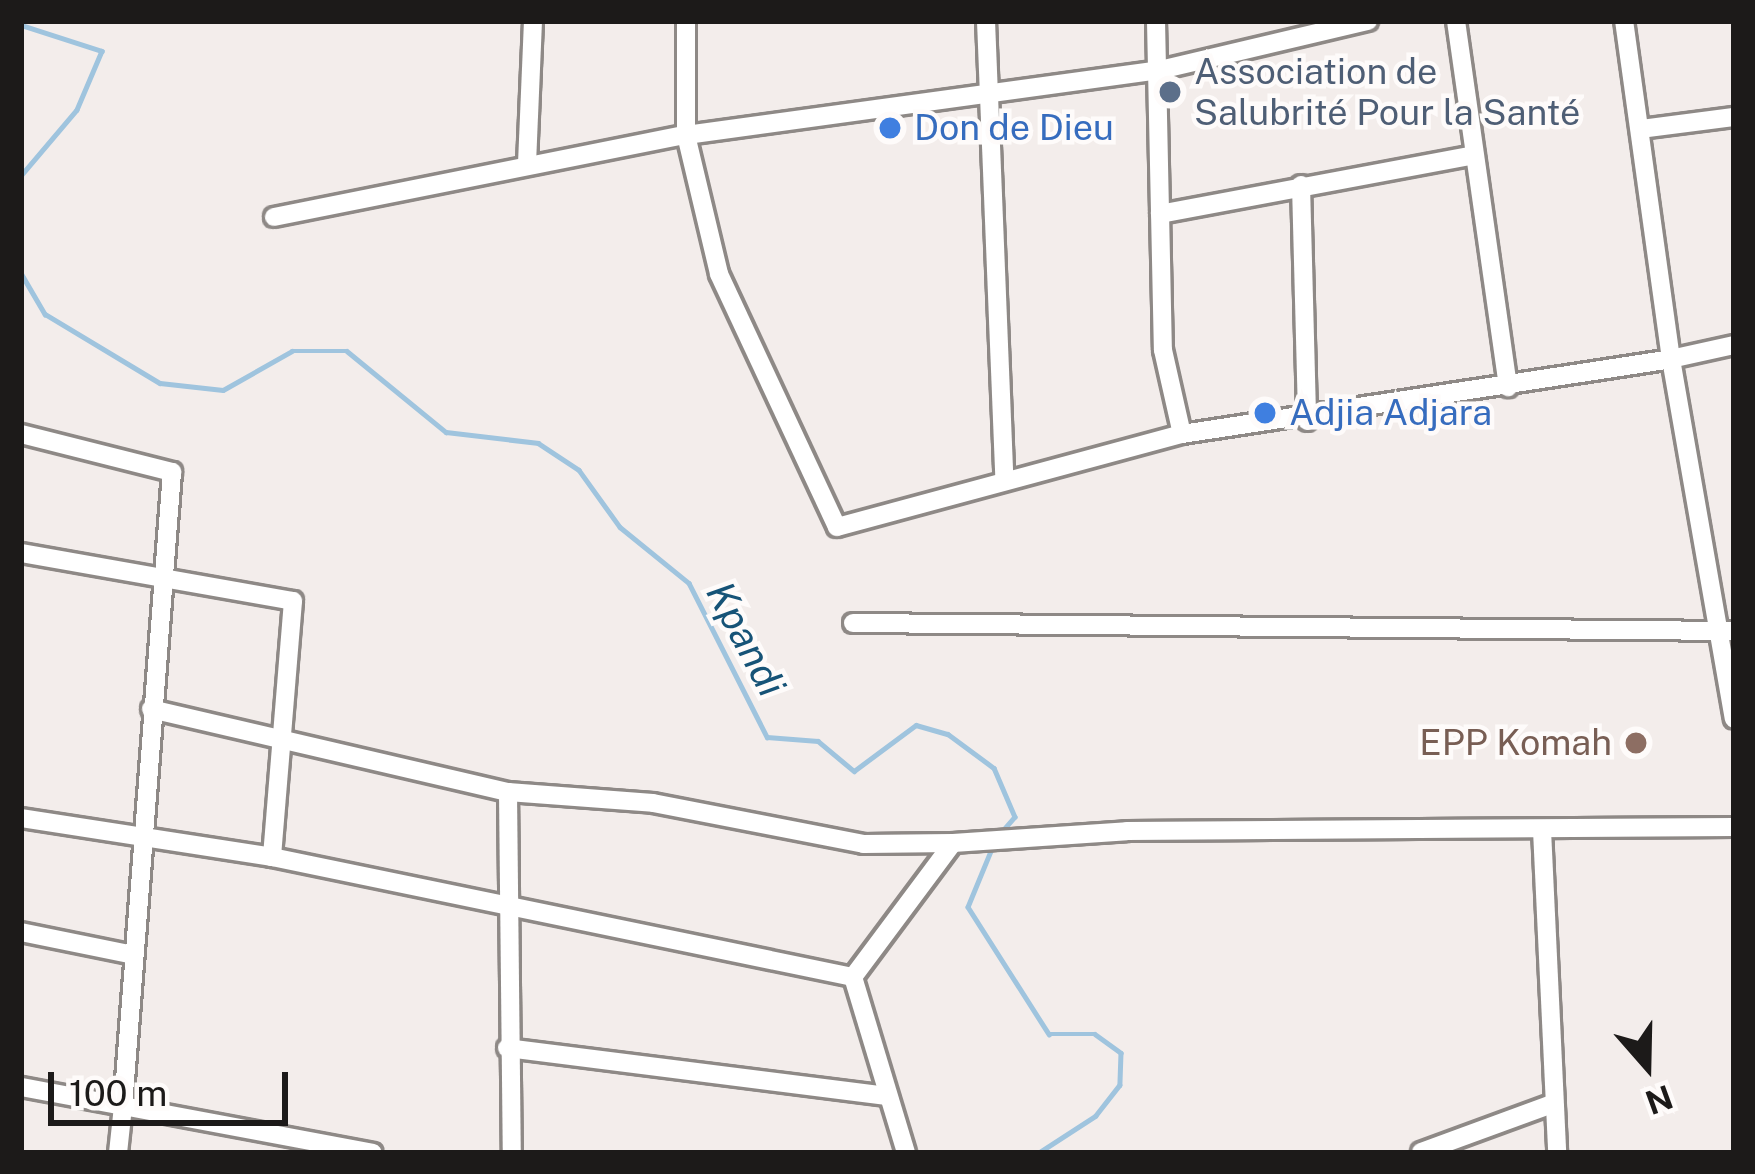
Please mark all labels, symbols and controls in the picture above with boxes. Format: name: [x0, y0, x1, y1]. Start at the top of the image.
place label: Association de Salubrité Pour la Santé: [1194, 49, 1581, 134]
marker: Association de Salubrité Pour la Santé: [1157, 79, 1183, 105]
place label: Don de Dieu: [914, 106, 1115, 150]
marker: Don de Dieu: [877, 115, 903, 141]
place label: Adjia Adjara: [1289, 391, 1492, 435]
marker: Adjia Adjara: [1252, 400, 1278, 426]
water label: Kpandi: [697, 574, 795, 704]
place label: EPP Komah: [1419, 721, 1612, 765]
marker: EPP Komah: [1623, 730, 1649, 756]
north arrow: [1587, 1006, 1707, 1126]
scale bar: [54, 1048, 294, 1122]
text: 100 m: [69, 1072, 167, 1114]
text: N: [1641, 1078, 1678, 1122]

